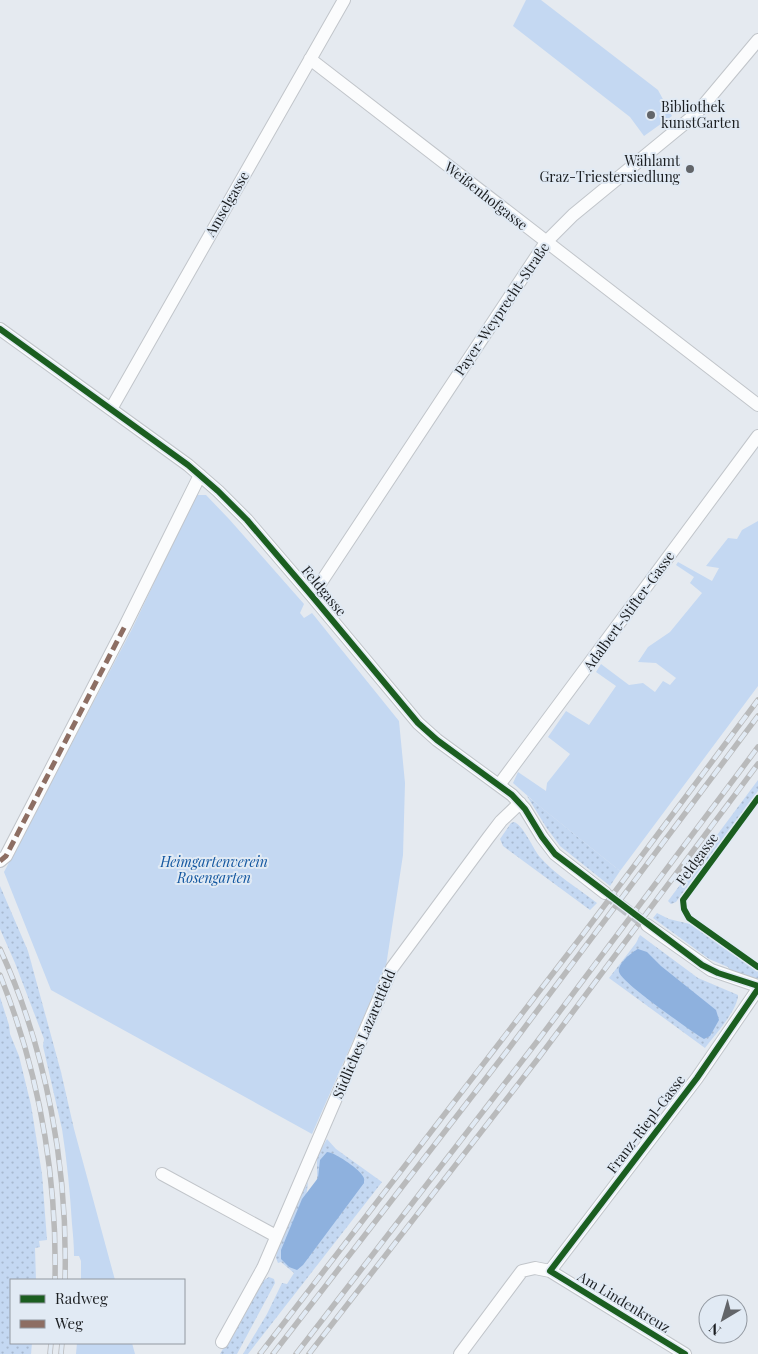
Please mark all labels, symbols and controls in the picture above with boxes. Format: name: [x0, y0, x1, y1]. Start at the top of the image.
place label: Bibliothek kunstGarten: [661, 97, 740, 132]
marker: Bibliothek kunstGarten: [645, 109, 657, 121]
place label: Wählamt Graz-Triestersiedlung: [540, 151, 681, 186]
street label: Weißenhofgasse: [440, 156, 532, 234]
marker: Wählamt Graz-Triestersiedlung: [684, 163, 696, 175]
street label: Amselgasse: [200, 168, 253, 241]
street label: Payer-Weyprecht-Straße: [450, 238, 553, 379]
street label: Adalbert-Stifter-Gasse: [578, 547, 678, 675]
street label: Feldgasse: [298, 561, 351, 620]
street label: Feldgasse: [671, 829, 722, 889]
park label: Heimgartenverein Rosengarten: [159, 852, 268, 887]
street label: Südliches Lazarettfeld: [328, 966, 399, 1101]
street label: Franz-Riepl-Gasse: [602, 1071, 689, 1177]
street label: Am Lindenkreuz: [574, 1266, 674, 1337]
legend: [10, 1279, 185, 1344]
text: Radweg: [55, 1288, 108, 1308]
north arrow: [698, 1294, 748, 1344]
text: Weg: [54, 1313, 83, 1333]
text: N: [705, 1319, 725, 1340]

